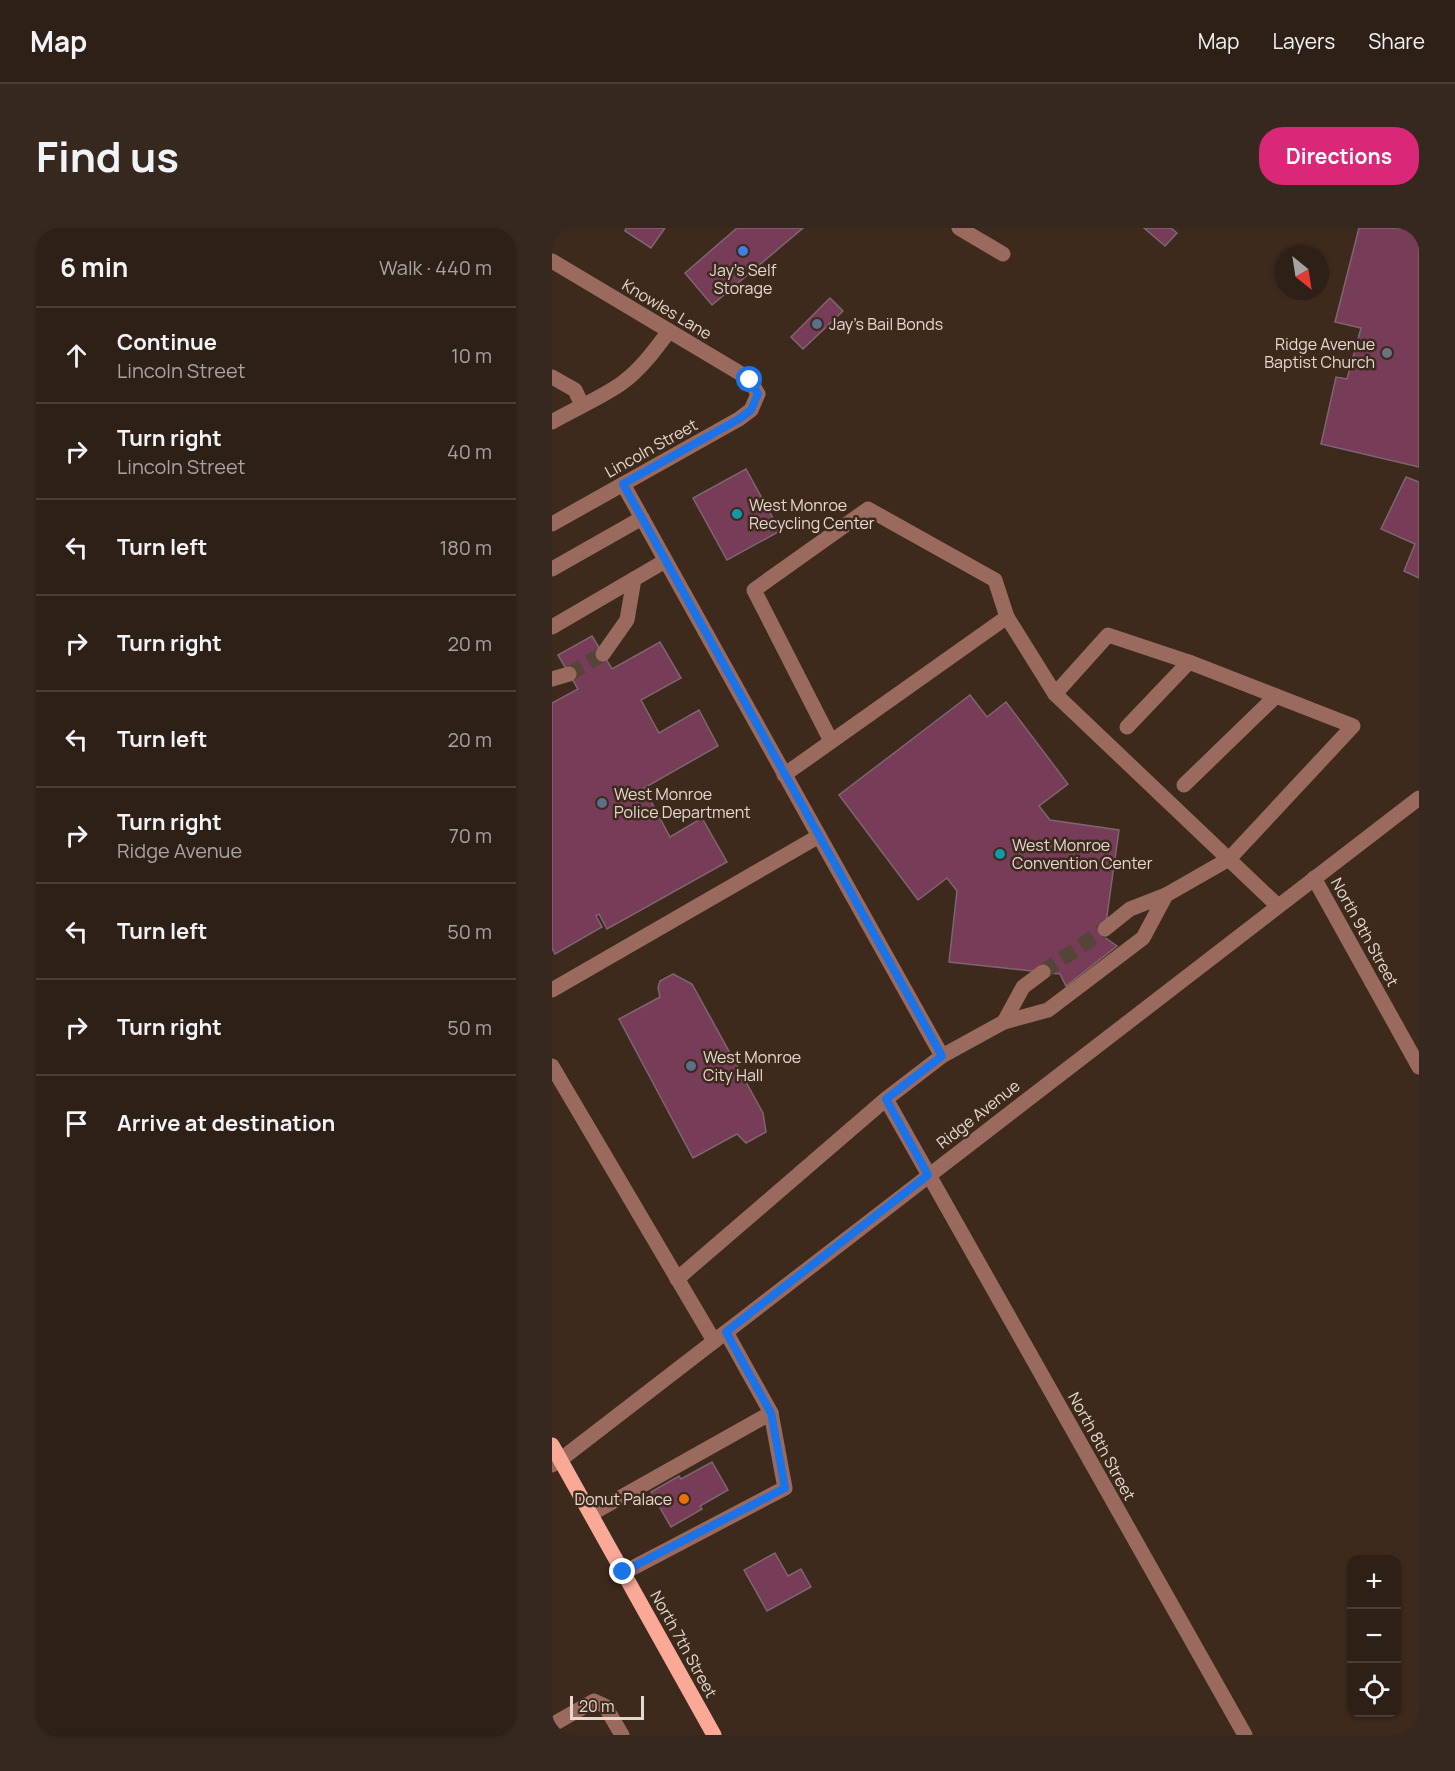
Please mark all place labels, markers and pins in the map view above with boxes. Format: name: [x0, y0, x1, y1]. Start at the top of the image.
marker: Jay's Self Storage: [736, 244, 750, 258]
place label: Jay's Self Storage: [710, 259, 777, 299]
place label: Jay's Bail Bonds: [829, 313, 943, 335]
marker: Jay's Bail Bonds: [810, 317, 824, 331]
place label: Ridge Avenue Baptist Church: [1264, 333, 1375, 373]
marker: Ridge Avenue Baptist Church: [1380, 346, 1394, 360]
place label: West Monroe Recycling Center: [749, 494, 875, 534]
marker: West Monroe Recycling Center: [730, 507, 744, 521]
place label: West Monroe Police Department: [614, 783, 751, 823]
marker: West Monroe Police Department: [595, 796, 609, 810]
place label: West Monroe Convention Center: [1012, 834, 1153, 874]
marker: West Monroe Convention Center: [993, 847, 1007, 861]
place label: West Monroe City Hall: [703, 1046, 801, 1086]
marker: West Monroe City Hall: [684, 1059, 698, 1073]
place label: Donut Palace: [574, 1488, 672, 1510]
marker: Donut Palace: [677, 1492, 691, 1506]

